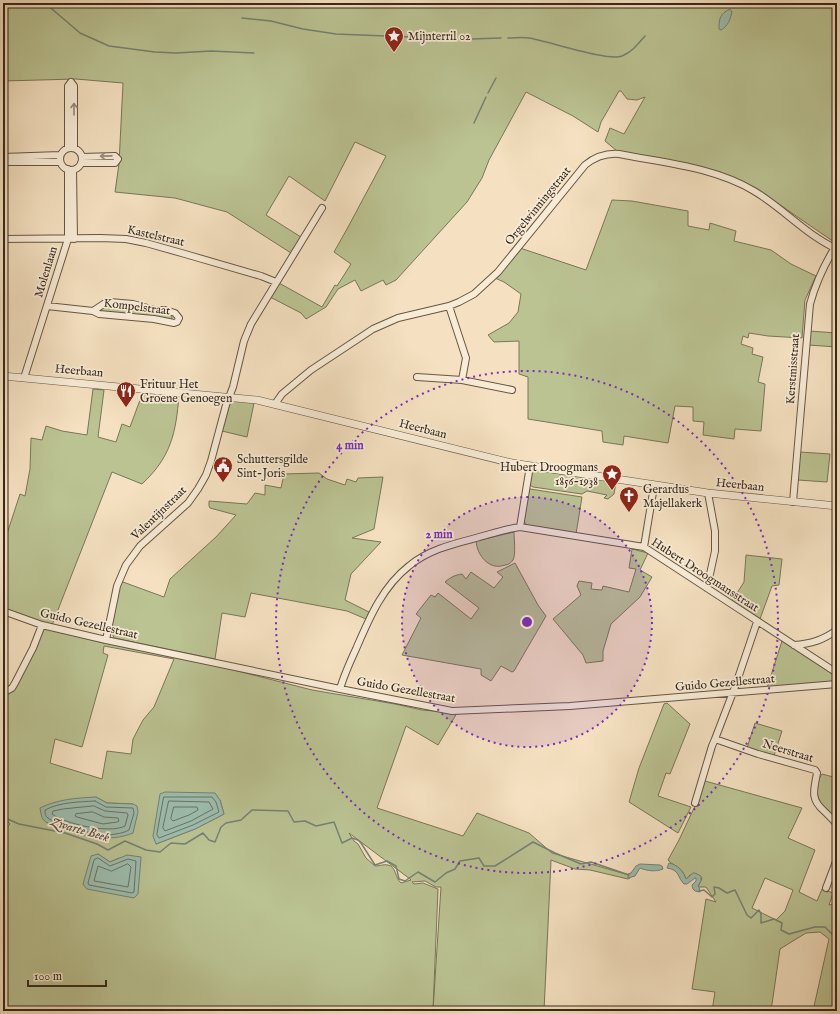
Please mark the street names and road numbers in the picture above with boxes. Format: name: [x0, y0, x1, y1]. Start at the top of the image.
street label: Orgelwinningstraat: [502, 164, 574, 248]
street label: Kastelstraat: [126, 222, 186, 250]
street label: Molenlaan: [31, 244, 61, 299]
street label: Kompelstraat: [103, 295, 171, 320]
street label: Kerstmisstraat: [783, 333, 803, 405]
street label: Heerbaan: [54, 361, 105, 381]
street label: Heerbaan: [398, 416, 449, 442]
street label: Heerbaan: [715, 475, 766, 495]
street label: Valentijnstraat: [127, 483, 190, 544]
street label: Hubert Droogmansstraat: [648, 535, 762, 615]
street label: Guido Gezellestraat: [39, 605, 139, 643]
street label: Guido Gezellestraat: [675, 671, 775, 695]
street label: Guido Gezellestraat: [356, 674, 456, 706]
street label: Neerstraat: [761, 736, 815, 766]

